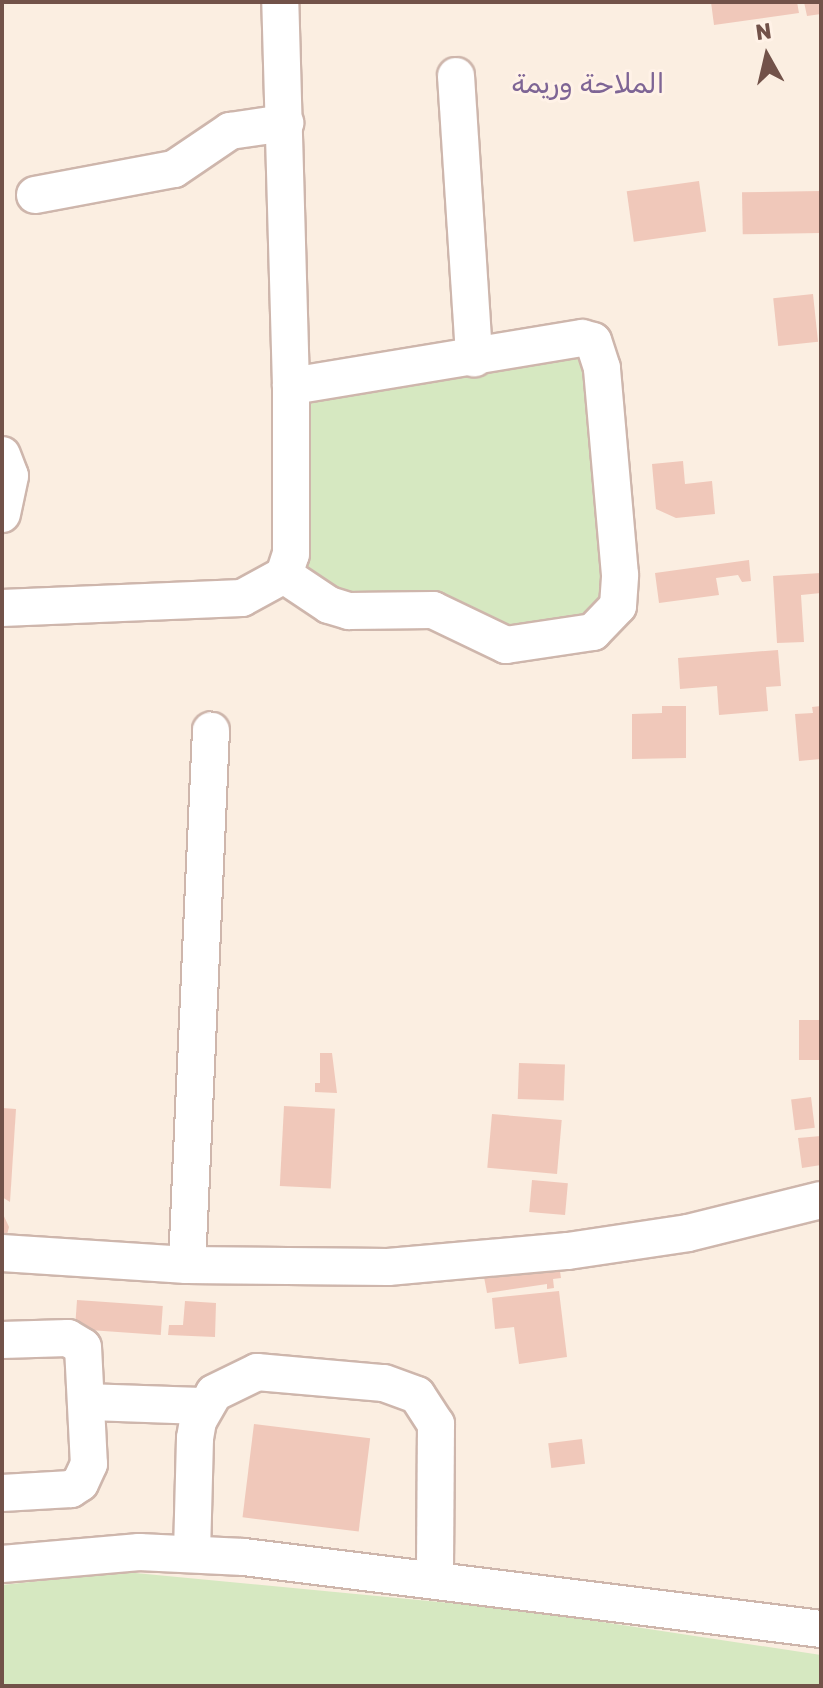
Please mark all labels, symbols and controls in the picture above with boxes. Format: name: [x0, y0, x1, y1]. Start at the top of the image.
north arrow: [727, 16, 807, 96]
text: N: [754, 17, 773, 46]
district label: الملاحة وريمة: [511, 67, 665, 101]

